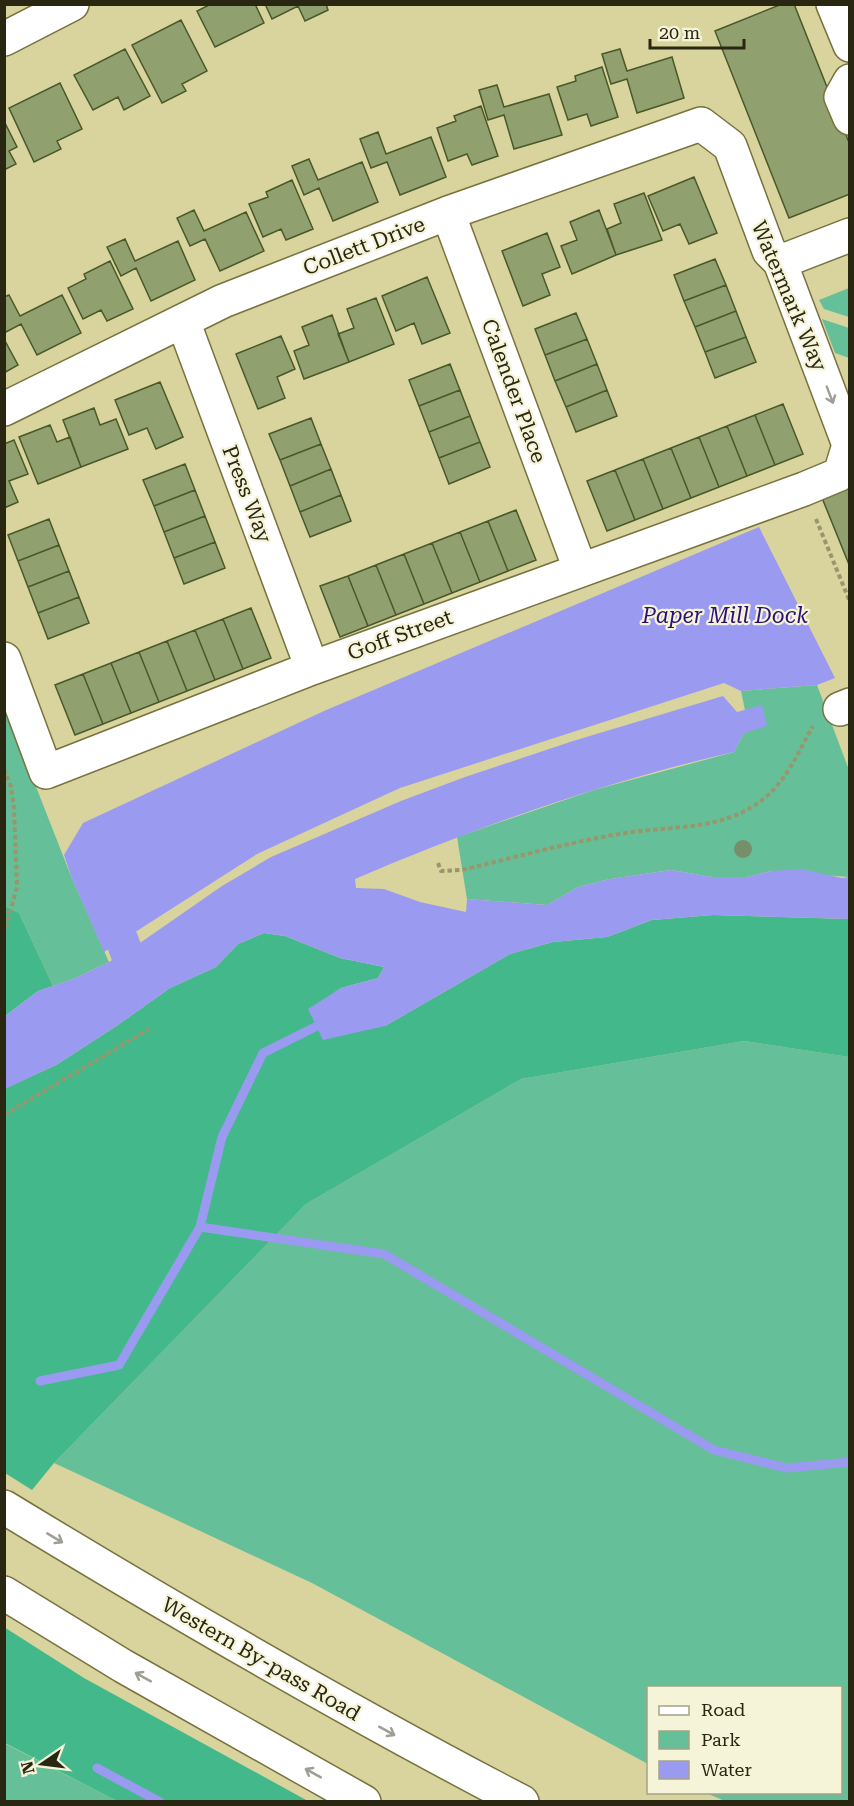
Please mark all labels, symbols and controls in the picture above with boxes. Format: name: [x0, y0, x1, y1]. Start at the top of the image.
scale bar: [650, 12, 744, 50]
text: 20 m: [659, 22, 700, 43]
street label: Collett Drive: [300, 212, 428, 280]
street label: Watermark Way: [747, 217, 832, 375]
street label: Calender Place: [477, 316, 551, 466]
one-way arrow: [826, 385, 837, 404]
street label: Press Way: [217, 442, 277, 547]
water label: Paper Mill Dock: [641, 603, 808, 628]
street label: Goff Street: [344, 605, 456, 665]
one-way arrow: [46, 1532, 63, 1544]
street label: Western By-pass Road: [157, 1592, 365, 1726]
one-way arrow: [135, 1671, 152, 1683]
legend: [647, 1686, 842, 1794]
text: Road: [701, 1699, 746, 1720]
one-way arrow: [378, 1725, 395, 1737]
text: Park: [701, 1729, 741, 1750]
north arrow: [12, 1734, 72, 1794]
text: N: [17, 1759, 39, 1776]
text: Water: [701, 1759, 752, 1780]
one-way arrow: [305, 1767, 322, 1779]

